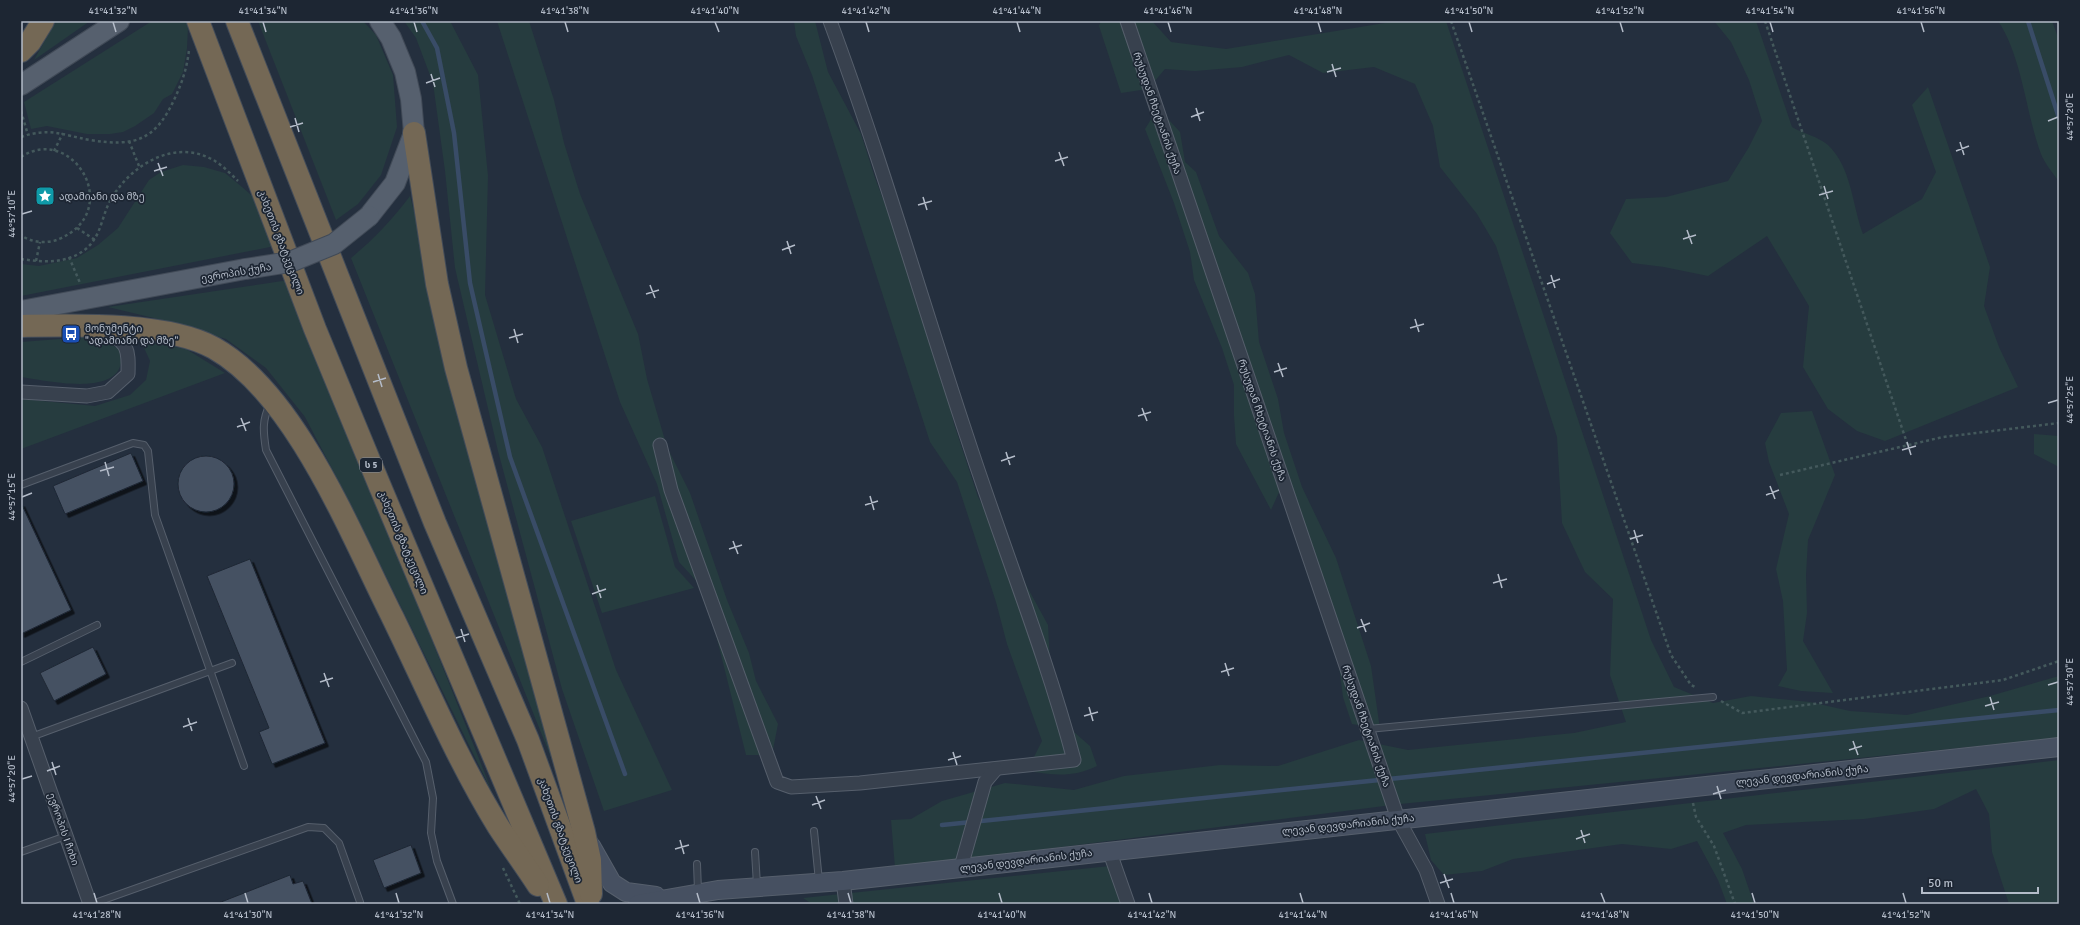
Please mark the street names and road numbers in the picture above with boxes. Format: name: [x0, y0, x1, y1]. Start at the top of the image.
street label: რუსუდან ჩხეტიანის ქუჩა: [1130, 51, 1184, 176]
street label: კახეთის გზატკეცილი: [256, 188, 307, 297]
street label: ევროპის ქუჩა: [200, 261, 272, 285]
street label: რუსუდან ჩხეტიანის ქუჩა: [1235, 358, 1289, 483]
road number: ს 5: [360, 458, 382, 472]
street label: კახეთის გზატკეცილი: [376, 489, 430, 596]
street label: რუსუდან ჩხეტიანის ქუჩა: [1339, 664, 1393, 789]
street label: ლევან დევდარიანის ქუჩა: [1735, 763, 1869, 789]
street label: კახეთის გზატკეცილი: [535, 776, 585, 885]
street label: ევროპის I ჩიხი: [45, 791, 81, 867]
street label: ლევან დევდარიანის ქუჩა: [1281, 812, 1415, 838]
street label: ლევან დევდარიანის ქუჩა: [959, 847, 1093, 875]

